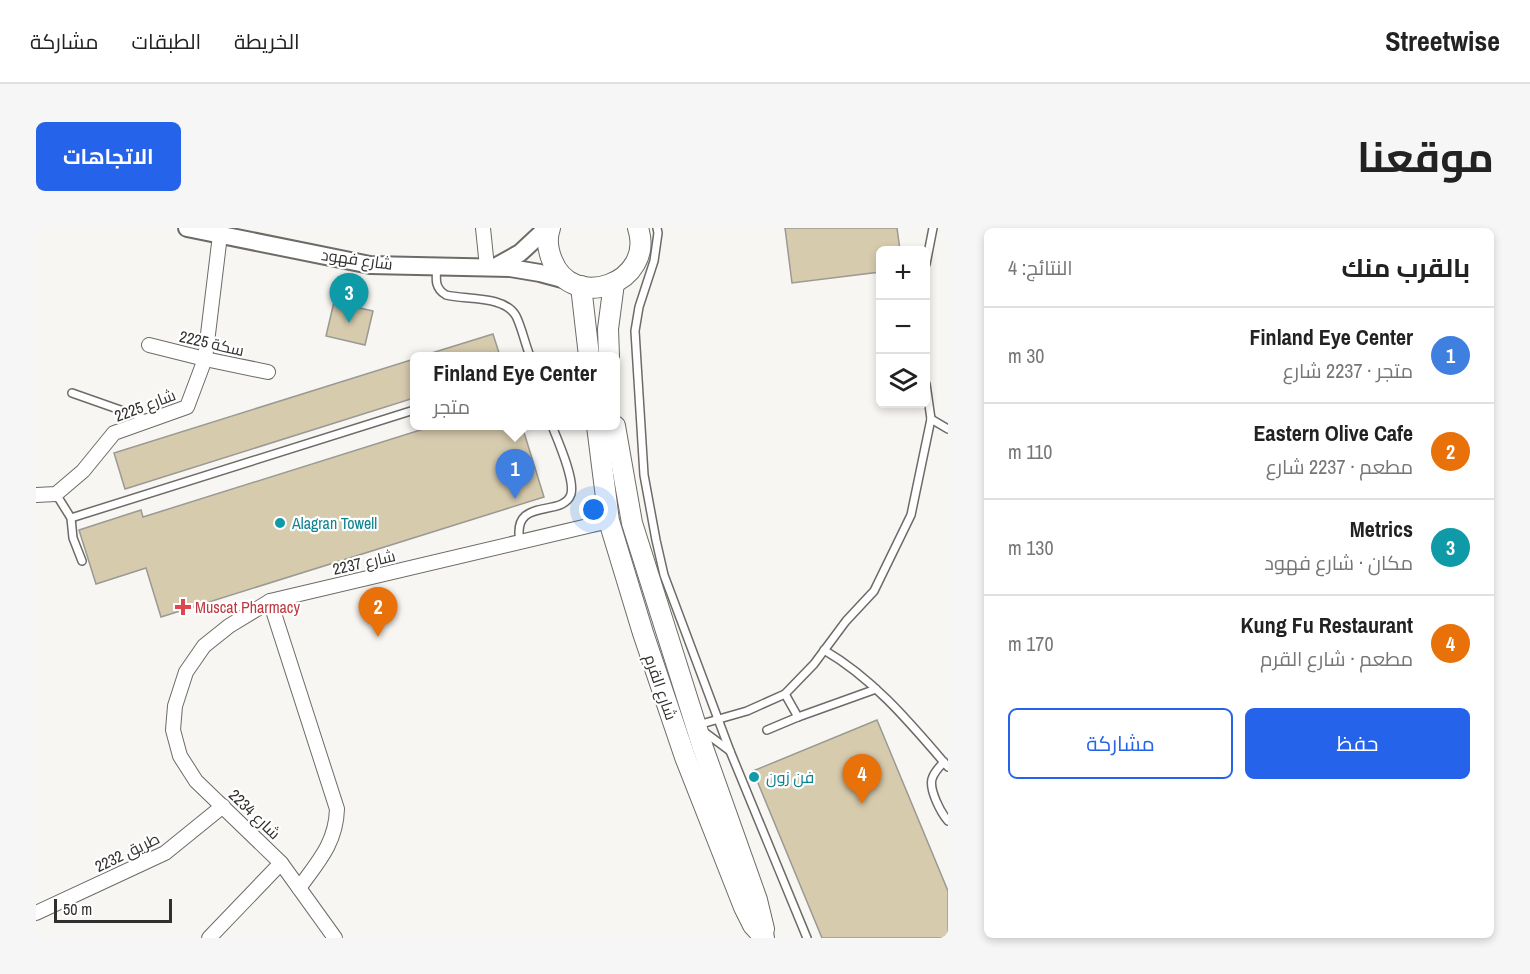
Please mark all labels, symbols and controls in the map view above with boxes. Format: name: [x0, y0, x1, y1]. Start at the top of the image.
text: Streetwise: [1385, 22, 1500, 60]
text: مشاركة: [30, 27, 99, 56]
text: الطبقات: [132, 27, 201, 56]
text: الخريطة: [234, 27, 300, 56]
button: الاتجاهات: [36, 122, 181, 191]
text: موقعنا: [1357, 129, 1494, 185]
street label: شارع فهود: [320, 243, 394, 276]
map controls: [876, 246, 930, 408]
button: +: [876, 246, 930, 300]
text: بالقرب منك: [1341, 250, 1470, 285]
text: النتائج: 4: [1008, 254, 1073, 281]
pin: 3: [330, 274, 368, 323]
button: −: [876, 300, 930, 354]
text: Finland Eye Center: [1250, 322, 1413, 352]
street label: سكة 2225: [177, 325, 247, 361]
text: 30 m: [1008, 342, 1044, 369]
text: 1: [1446, 342, 1455, 369]
popup: [410, 352, 620, 430]
button: layers: [876, 354, 930, 408]
text: متجر · 2237 شارع: [1283, 357, 1413, 384]
text: Finland Eye Center: [433, 358, 597, 388]
street label: شارع 2225: [111, 383, 179, 428]
text: متجر: [433, 393, 470, 420]
text: Eastern Olive Cafe: [1254, 418, 1413, 448]
text: 110 m: [1008, 438, 1052, 465]
text: 2: [1446, 438, 1455, 465]
pin: 1: [496, 450, 534, 499]
text: مطعم · 2237 شارع: [1266, 453, 1413, 480]
your location: [579, 495, 608, 524]
place label: Alagran Towell: [291, 512, 377, 534]
text: Metrics: [1350, 514, 1413, 544]
marker: Alagran Towell: [273, 516, 287, 530]
text: 130 m: [1008, 534, 1054, 561]
text: 3: [1446, 534, 1455, 561]
street label: 2237 شارع: [330, 544, 398, 581]
text: مكان · شارع فهود: [1264, 549, 1413, 576]
pin: 2: [358, 588, 398, 637]
place label: Muscat Pharmacy: [195, 596, 300, 618]
marker: Muscat Pharmacy: [176, 600, 190, 614]
text: Kung Fu Restaurant: [1241, 610, 1413, 640]
text: 170 m: [1008, 630, 1054, 657]
text: 4: [1446, 630, 1455, 657]
text: مطعم · شارع القرم: [1260, 645, 1413, 672]
street label: شارع القرم: [639, 651, 683, 723]
button: مشاركة: [1008, 708, 1233, 779]
button: حفظ: [1245, 708, 1470, 779]
pin: 4: [842, 754, 882, 804]
place label: فن زون: [766, 766, 814, 788]
marker: فن زون: [747, 770, 761, 784]
street label: 2234 شارع: [224, 784, 286, 845]
street label: طريق 2232: [91, 827, 163, 877]
scale bar: [54, 896, 172, 924]
text: 50 m: [63, 898, 92, 920]

